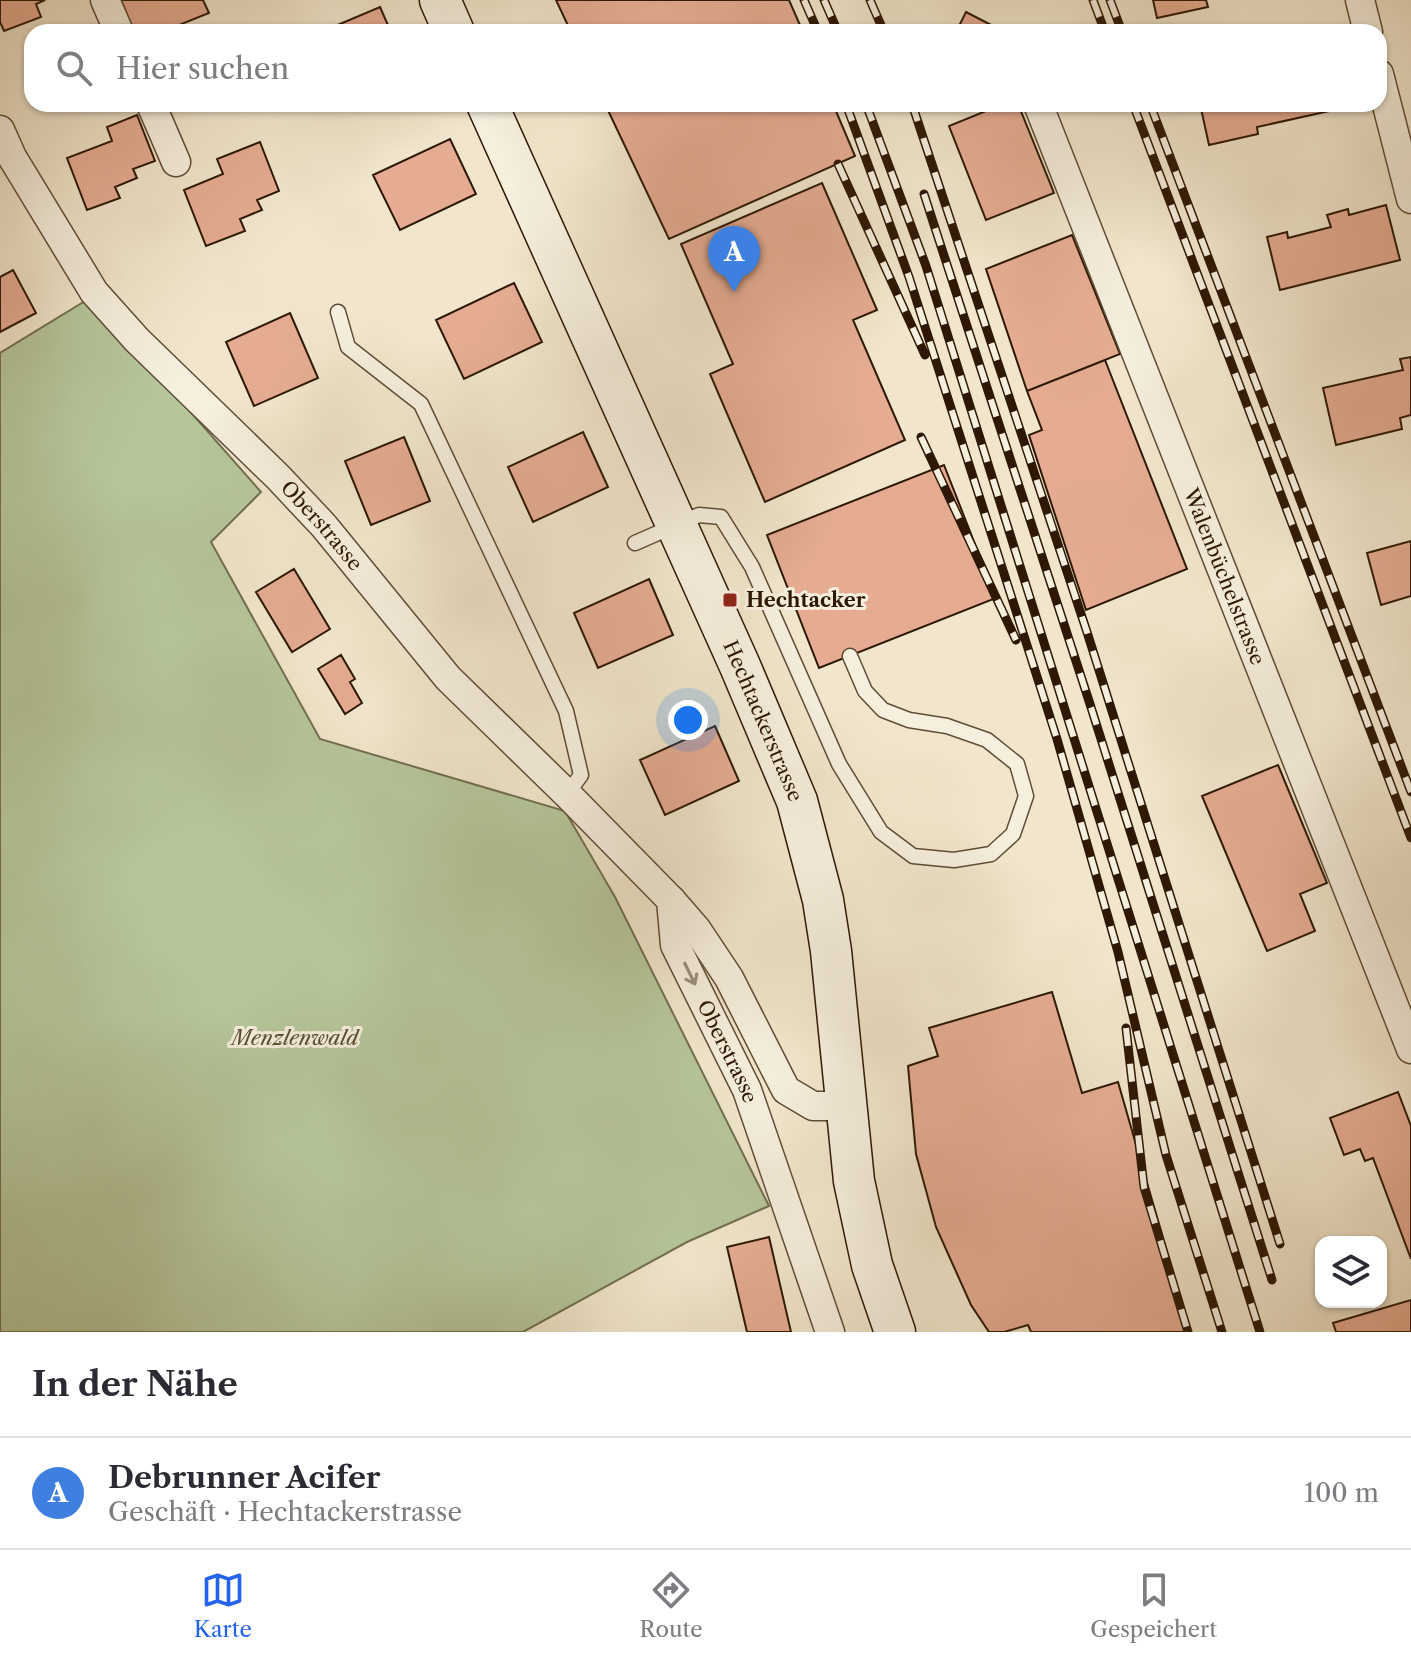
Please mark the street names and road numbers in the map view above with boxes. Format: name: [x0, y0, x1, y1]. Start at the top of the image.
street label: Oberstrasse: [276, 476, 367, 575]
street label: Walenbüchelstrasse: [1178, 484, 1270, 668]
street label: Hechtackerstrasse: [718, 637, 808, 805]
street label: Oberstrasse: [692, 996, 762, 1106]

